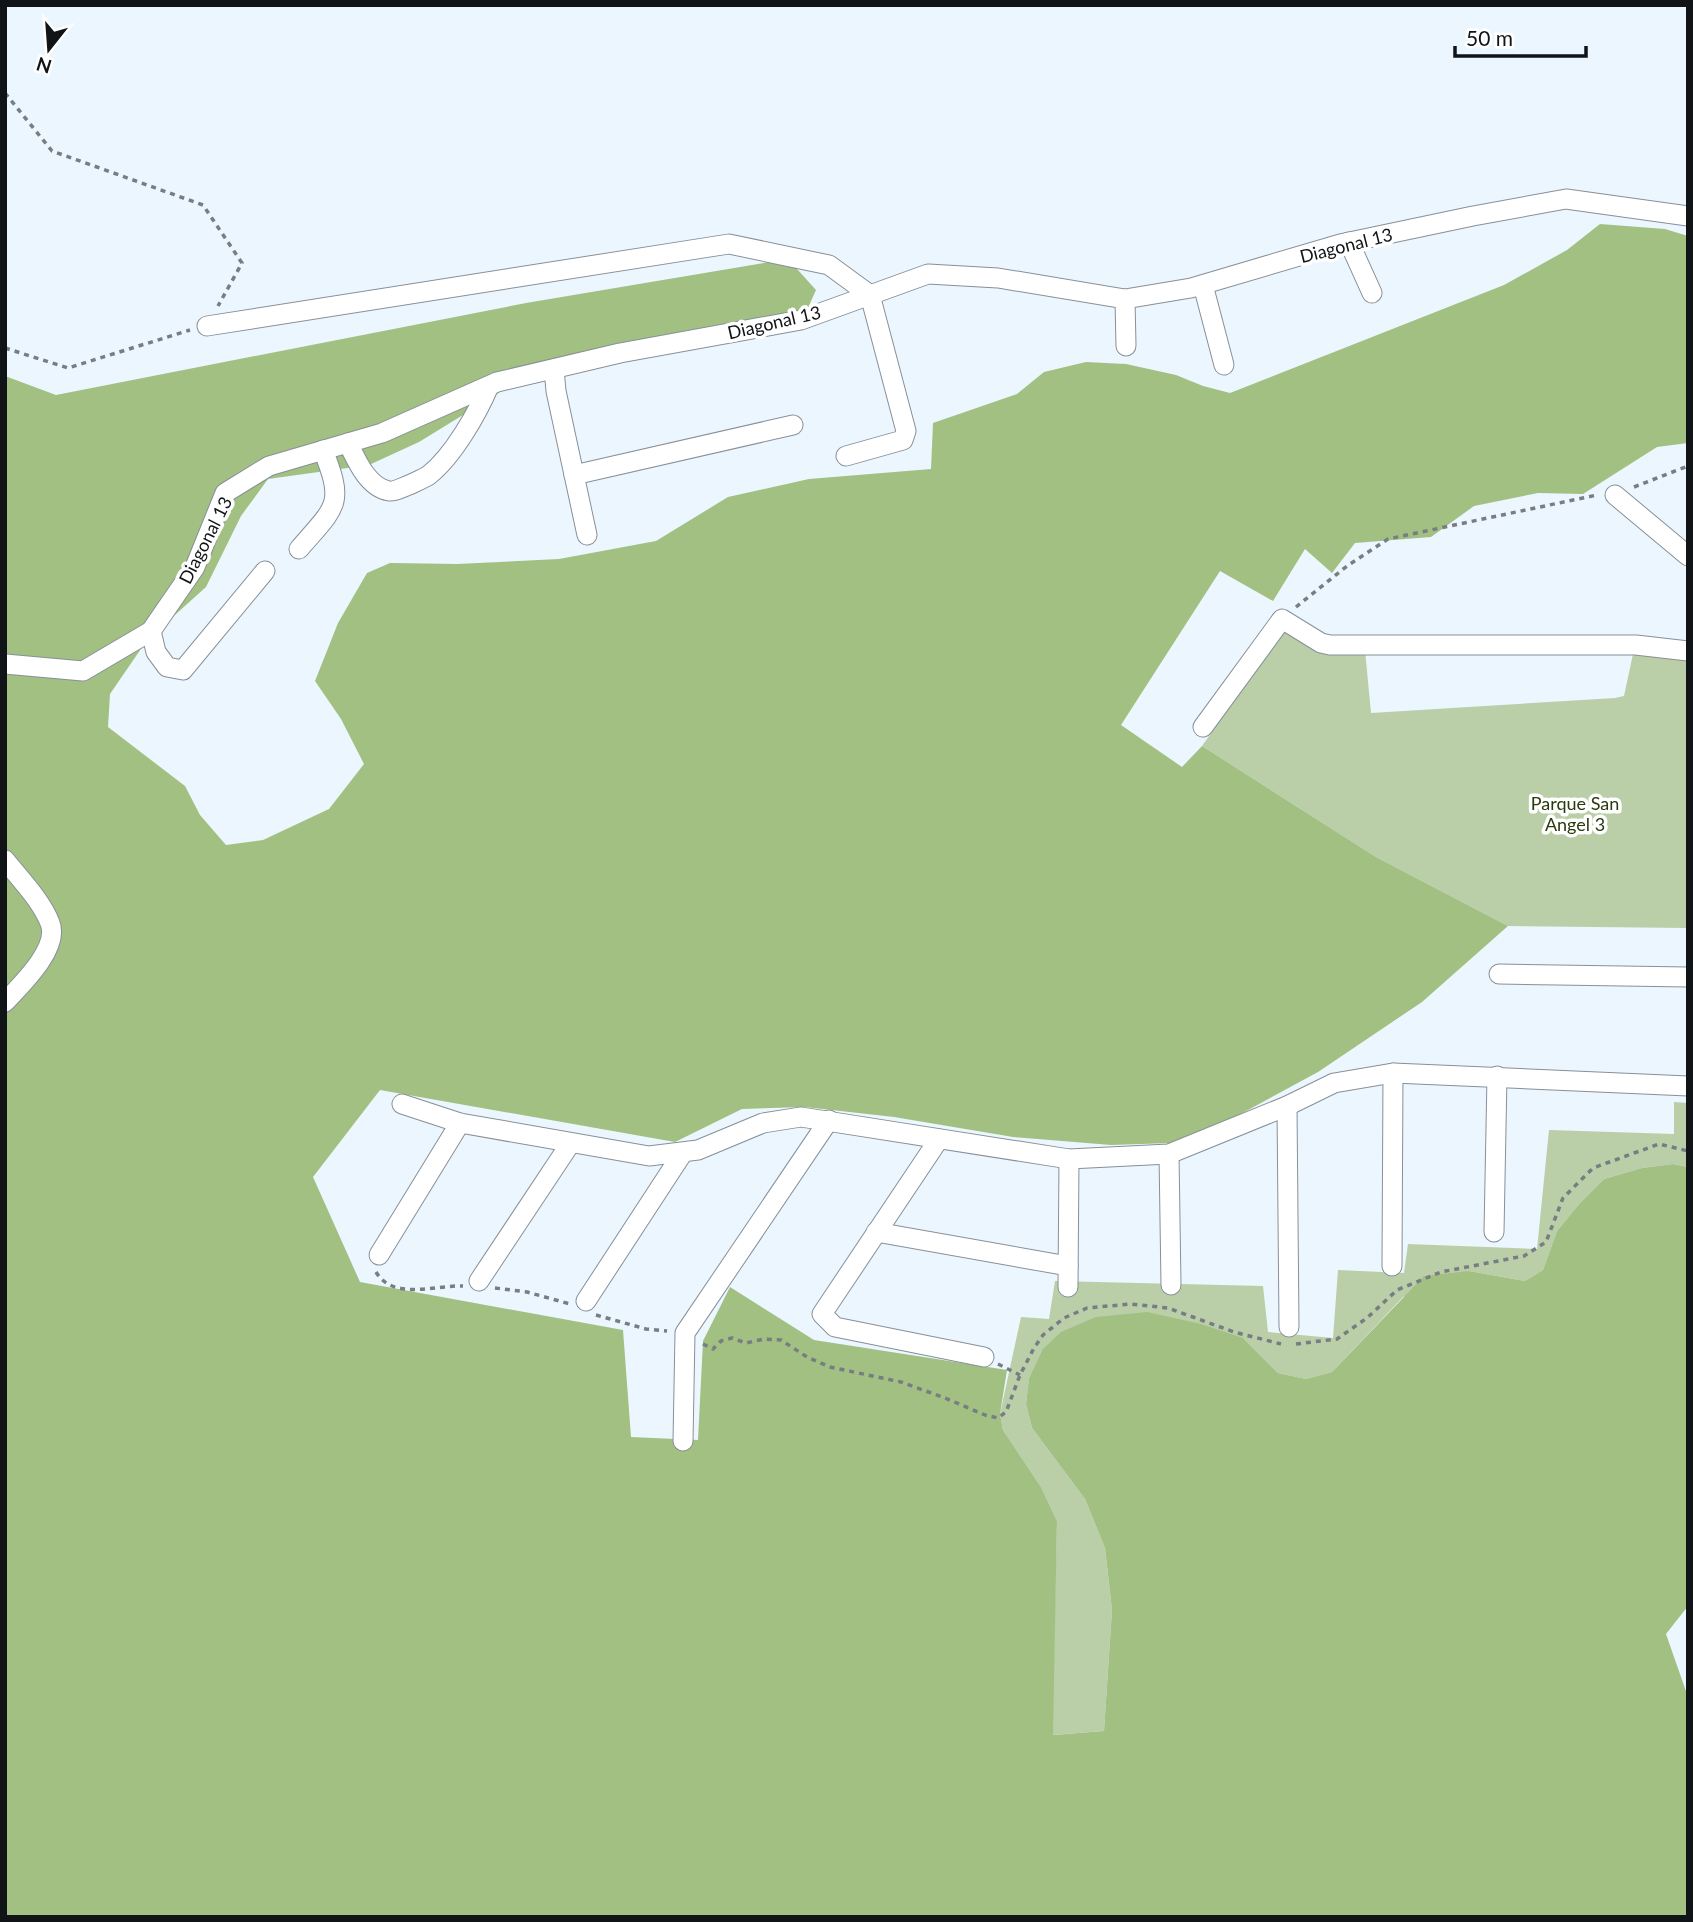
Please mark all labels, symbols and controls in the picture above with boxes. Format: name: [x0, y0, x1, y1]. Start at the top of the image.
north arrow: [14, 14, 84, 84]
scale bar: [1455, 14, 1586, 58]
text: 50 m: [1466, 25, 1513, 50]
text: N: [34, 53, 54, 79]
street label: Diagonal 13: [1297, 223, 1395, 267]
street label: Diagonal 13: [725, 301, 823, 343]
street label: Diagonal 13: [174, 493, 236, 587]
park label: Parque San Angel 3: [1531, 792, 1619, 835]

